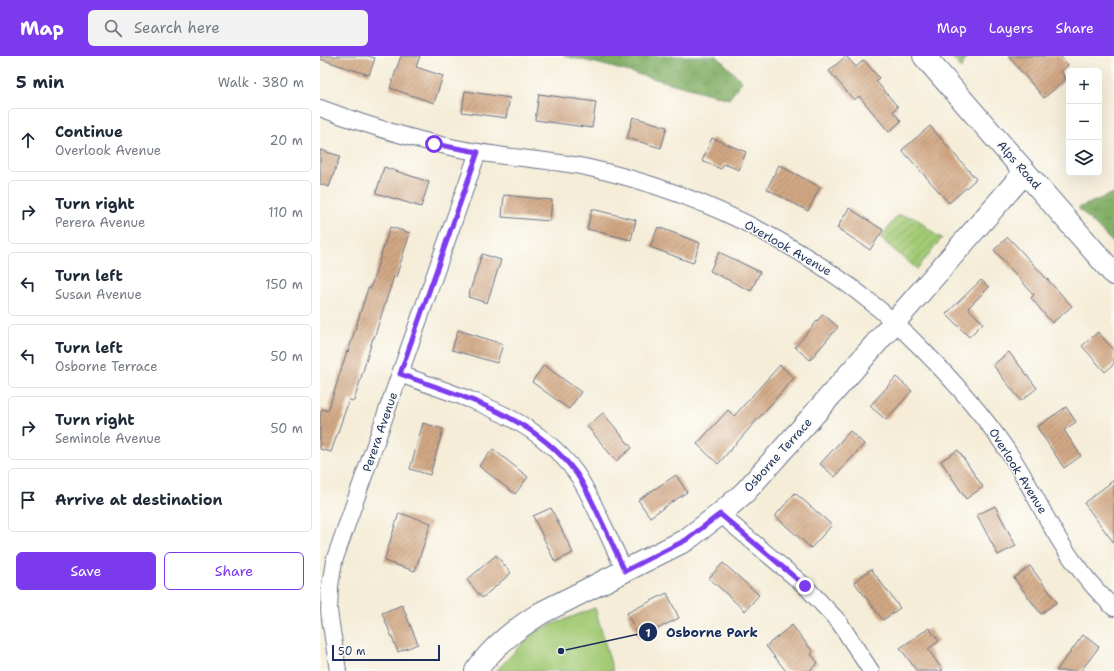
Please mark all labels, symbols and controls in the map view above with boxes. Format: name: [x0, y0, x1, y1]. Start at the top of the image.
search box: [88, 10, 368, 46]
text: Map: [20, 16, 64, 41]
icon: search: [102, 17, 124, 39]
text: Search here: [134, 18, 220, 38]
text: Map: [937, 19, 967, 37]
text: Layers: [989, 19, 1033, 37]
text: Share: [1055, 19, 1094, 37]
map controls: [1066, 68, 1102, 176]
button: +: [1066, 68, 1102, 104]
text: 5 min: [16, 71, 64, 93]
text: Walk · 380 m: [218, 74, 304, 91]
button: −: [1066, 104, 1102, 140]
text: Continue: [55, 122, 123, 142]
icon: ahead: [17, 129, 39, 151]
text: 20 m: [270, 132, 303, 149]
route start: [425, 135, 443, 153]
street label: Alps Road: [994, 137, 1045, 193]
button: layers: [1066, 140, 1102, 176]
text: Overlook Avenue: [55, 142, 161, 159]
text: Turn right: [55, 194, 135, 214]
icon: right: [17, 201, 39, 223]
text: 110 m: [268, 204, 303, 221]
text: Perera Avenue: [55, 214, 145, 231]
street label: Overlook Avenue: [742, 217, 835, 280]
text: Turn left: [55, 266, 123, 286]
icon: left: [17, 273, 39, 295]
text: 150 m: [265, 276, 303, 293]
text: Susan Avenue: [55, 286, 142, 303]
text: Turn left: [55, 338, 123, 358]
icon: left: [17, 345, 39, 367]
text: 50 m: [270, 348, 303, 365]
text: Osborne Terrace: [55, 358, 158, 375]
street label: Perera Avenue: [359, 390, 401, 474]
text: Turn right: [55, 410, 135, 430]
street label: Osborne Terrace: [740, 414, 816, 496]
icon: right: [17, 417, 39, 439]
text: 50 m: [270, 420, 303, 437]
street label: Overlook Avenue: [985, 425, 1051, 517]
text: Seminole Avenue: [55, 430, 161, 447]
icon: arrive: [17, 489, 39, 511]
text: Arrive at destination: [55, 490, 223, 510]
button: Save: [16, 552, 156, 590]
button: Share: [164, 552, 304, 590]
route end: [796, 577, 814, 595]
callout: Osborne Park: [638, 620, 766, 645]
text: Osborne Park: [666, 624, 758, 641]
text: 1: [645, 625, 651, 641]
scale bar: [332, 643, 440, 662]
text: 50 m: [338, 644, 366, 659]

